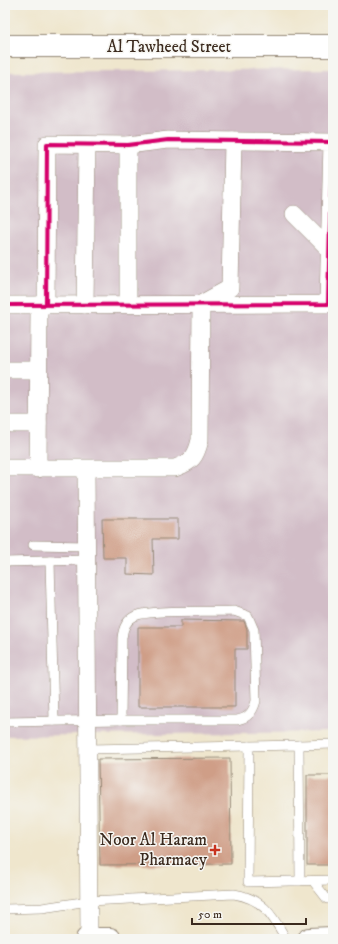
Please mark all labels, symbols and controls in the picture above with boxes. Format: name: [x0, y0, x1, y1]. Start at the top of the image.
street label: Al Tawheed Street: [107, 36, 232, 58]
place label: Noor Al Haram Pharmacy: [100, 829, 208, 871]
marker: Noor Al Haram Pharmacy: [210, 845, 220, 855]
scale bar: [192, 900, 306, 926]
text: 50 m: [198, 907, 222, 922]

